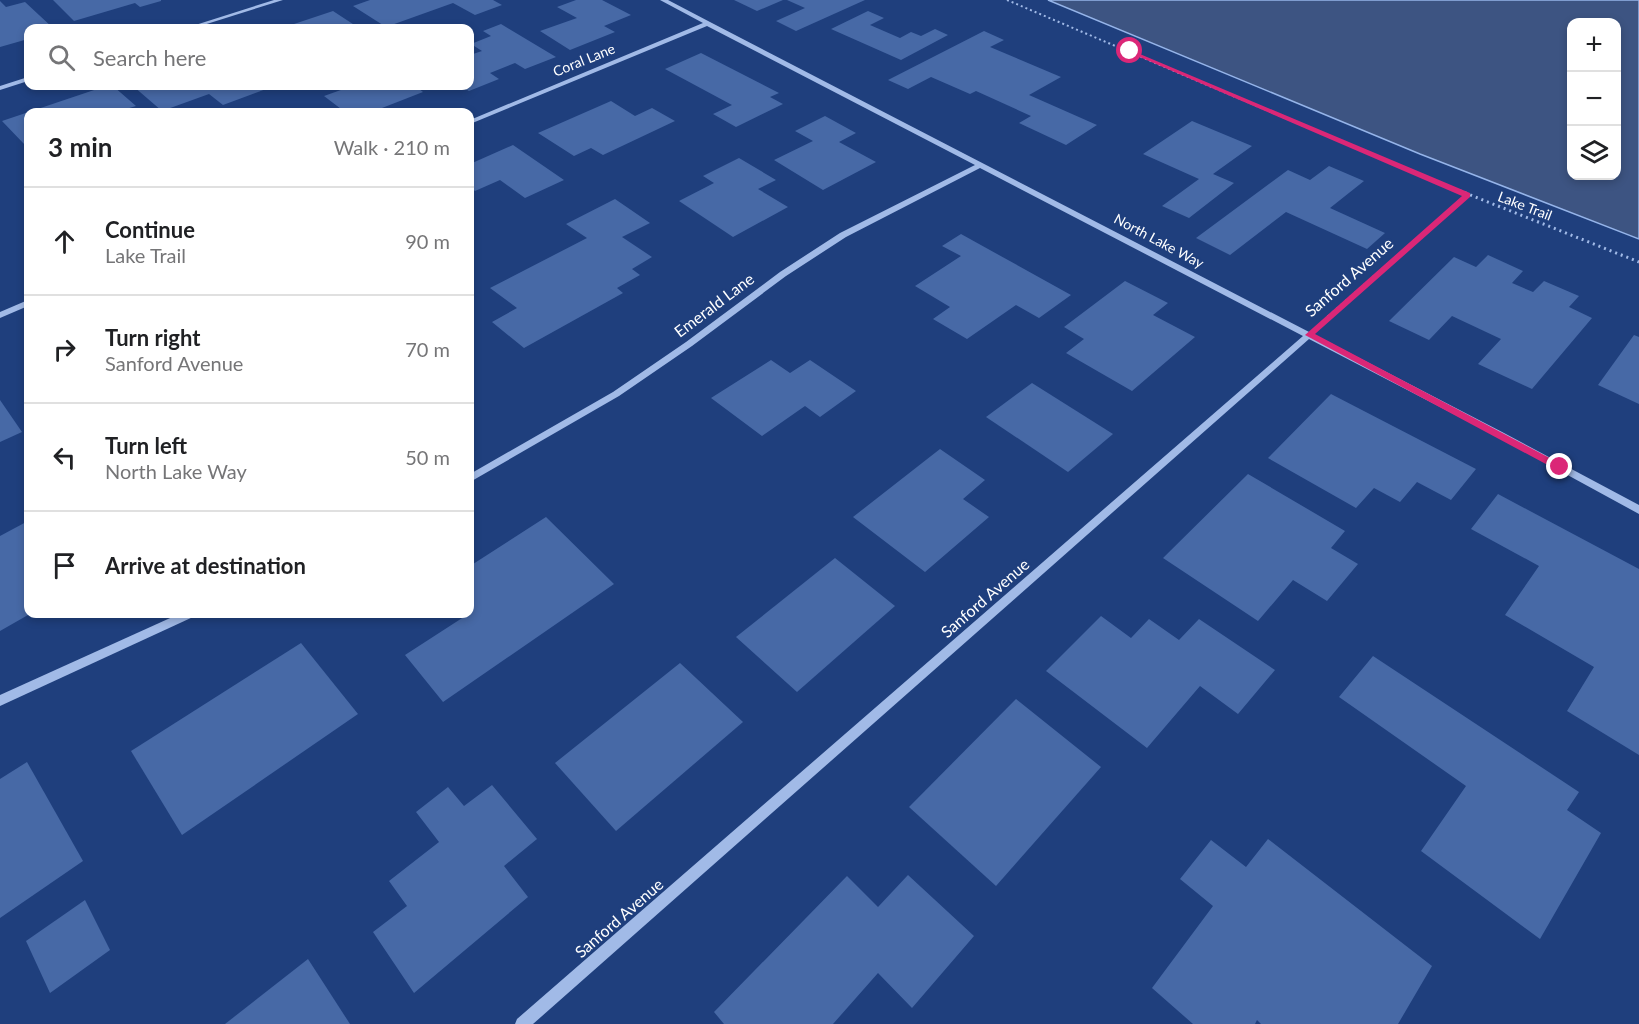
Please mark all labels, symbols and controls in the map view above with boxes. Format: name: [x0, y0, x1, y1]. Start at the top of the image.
map controls: [1567, 18, 1621, 180]
button: +: [1567, 18, 1621, 72]
search box: [24, 24, 474, 90]
route start: [1116, 37, 1142, 63]
street label: Coral Lane: [550, 39, 617, 80]
icon: search: [45, 41, 78, 74]
text: Search here: [93, 44, 206, 71]
button: −: [1567, 72, 1621, 126]
button: layers: [1567, 126, 1621, 180]
text: 3 min: [48, 131, 112, 163]
text: Walk · 210 m: [334, 135, 450, 159]
street label: Lake Trail: [1496, 187, 1555, 224]
street label: North Lake Way: [1111, 210, 1208, 272]
text: Continue: [105, 216, 195, 243]
icon: ahead: [48, 225, 81, 258]
text: 90 m: [405, 229, 450, 253]
street label: Sanford Avenue: [1301, 233, 1397, 320]
text: Lake Trail: [105, 243, 186, 267]
street label: Emerald Lane: [670, 269, 757, 341]
text: Turn right: [105, 324, 200, 351]
icon: right: [48, 333, 81, 366]
text: 70 m: [405, 337, 450, 361]
text: Sanford Avenue: [105, 351, 243, 375]
text: Turn left: [105, 432, 187, 459]
icon: left: [48, 441, 81, 474]
text: 50 m: [405, 445, 450, 469]
route end: [1546, 453, 1572, 479]
text: North Lake Way: [105, 459, 247, 483]
icon: arrive: [48, 549, 81, 582]
text: Arrive at destination: [105, 552, 306, 579]
street label: Sanford Avenue: [937, 554, 1033, 641]
street label: Sanford Avenue: [571, 874, 667, 961]

